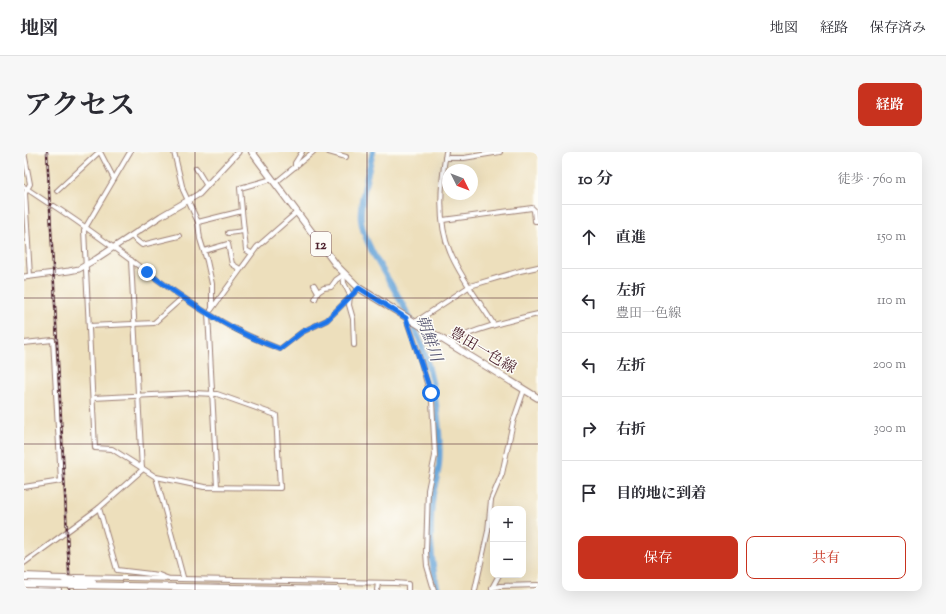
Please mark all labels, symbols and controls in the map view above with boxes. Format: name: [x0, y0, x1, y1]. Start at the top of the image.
text: 地図: [20, 16, 58, 43]
text: 地図: [770, 19, 798, 39]
text: 経路: [820, 19, 848, 39]
text: 保存済み: [870, 19, 926, 39]
button: 経路: [858, 83, 922, 126]
text: アクセス: [24, 87, 135, 127]
north arrow: [442, 164, 478, 200]
text: 10 分: [578, 168, 613, 192]
text: 徒歩 · 760 m: [838, 171, 906, 189]
icon: ahead: [578, 226, 600, 248]
text: 直進: [616, 228, 646, 249]
text: 150 m: [877, 228, 906, 246]
road number: 12: [311, 232, 331, 256]
route end: [138, 263, 156, 281]
text: 左折: [616, 281, 646, 302]
icon: left: [578, 290, 600, 312]
text: 110 m: [877, 292, 906, 310]
text: 豊田一色線: [616, 305, 681, 323]
water label: 朝鮮川: [409, 312, 447, 367]
street label: 豊田一色線: [445, 323, 520, 380]
icon: left: [578, 354, 600, 376]
text: 左折: [616, 356, 646, 377]
text: 200 m: [873, 356, 906, 374]
route start: [422, 384, 440, 402]
icon: right: [578, 418, 600, 440]
text: 右折: [616, 420, 646, 441]
text: 300 m: [874, 420, 906, 438]
icon: arrive: [578, 482, 600, 504]
text: 目的地に到着: [616, 484, 706, 505]
map controls: [490, 506, 526, 578]
button: +: [490, 506, 526, 542]
button: 保存: [578, 536, 738, 579]
button: 共有: [746, 536, 906, 579]
button: −: [490, 542, 526, 578]

